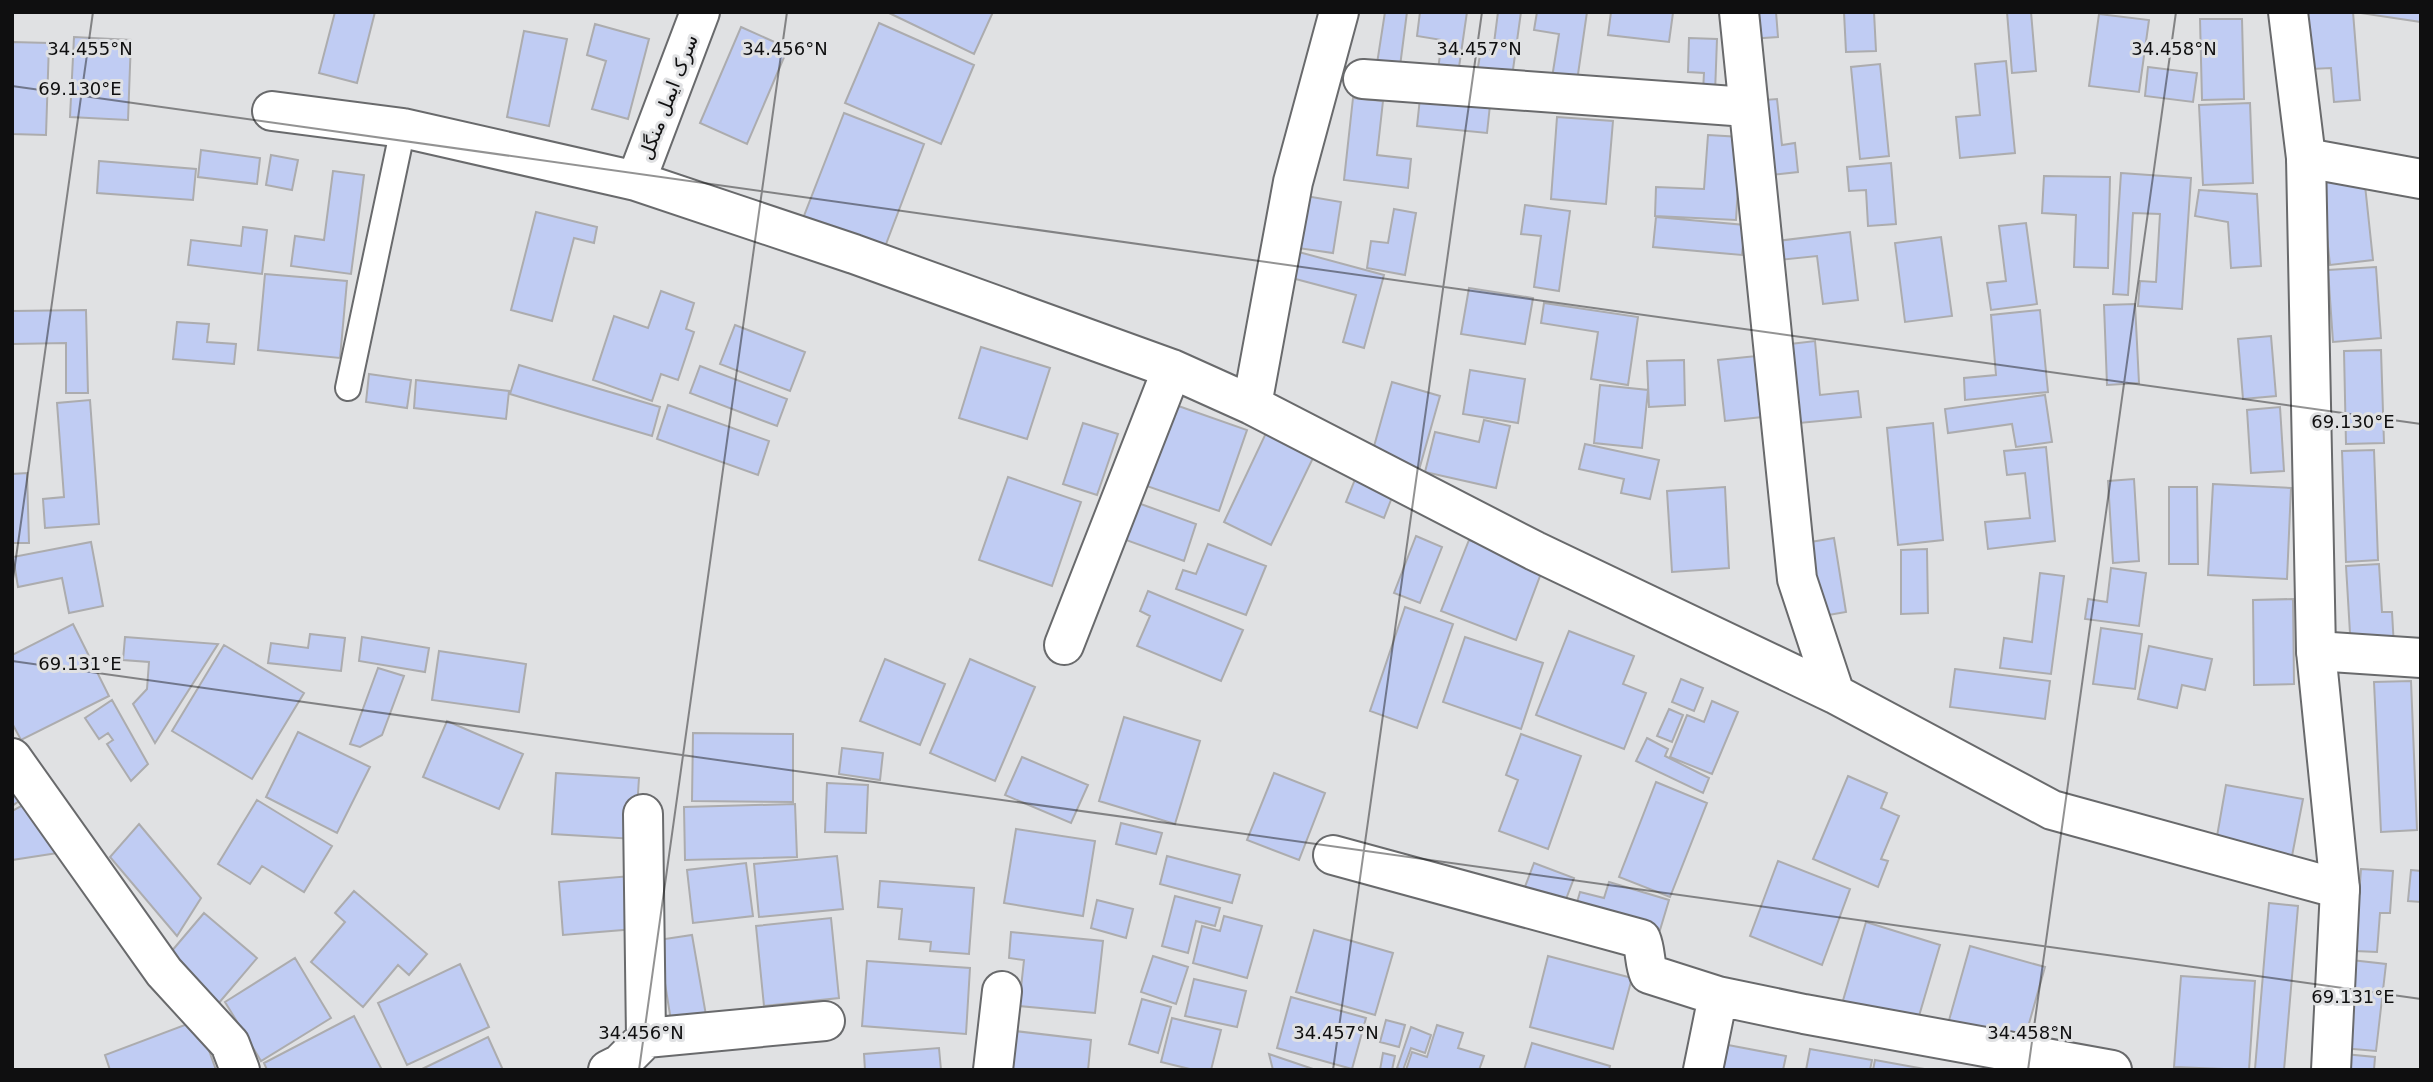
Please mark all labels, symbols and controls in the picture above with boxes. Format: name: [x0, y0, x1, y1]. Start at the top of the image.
street label: سرک ایمل منگل: [634, 31, 703, 163]
text: 34.455°N: [47, 38, 133, 59]
text: 34.456°N: [742, 38, 828, 59]
text: 34.457°N: [1436, 38, 1522, 59]
text: 34.458°N: [2131, 38, 2217, 59]
text: 69.130°E: [38, 78, 122, 99]
text: 69.130°E: [2311, 411, 2395, 432]
text: 69.131°E: [38, 653, 122, 674]
text: 69.131°E: [2311, 986, 2395, 1007]
text: 34.456°N: [598, 1022, 684, 1043]
text: 34.457°N: [1293, 1022, 1379, 1043]
text: 34.458°N: [1987, 1022, 2073, 1043]

